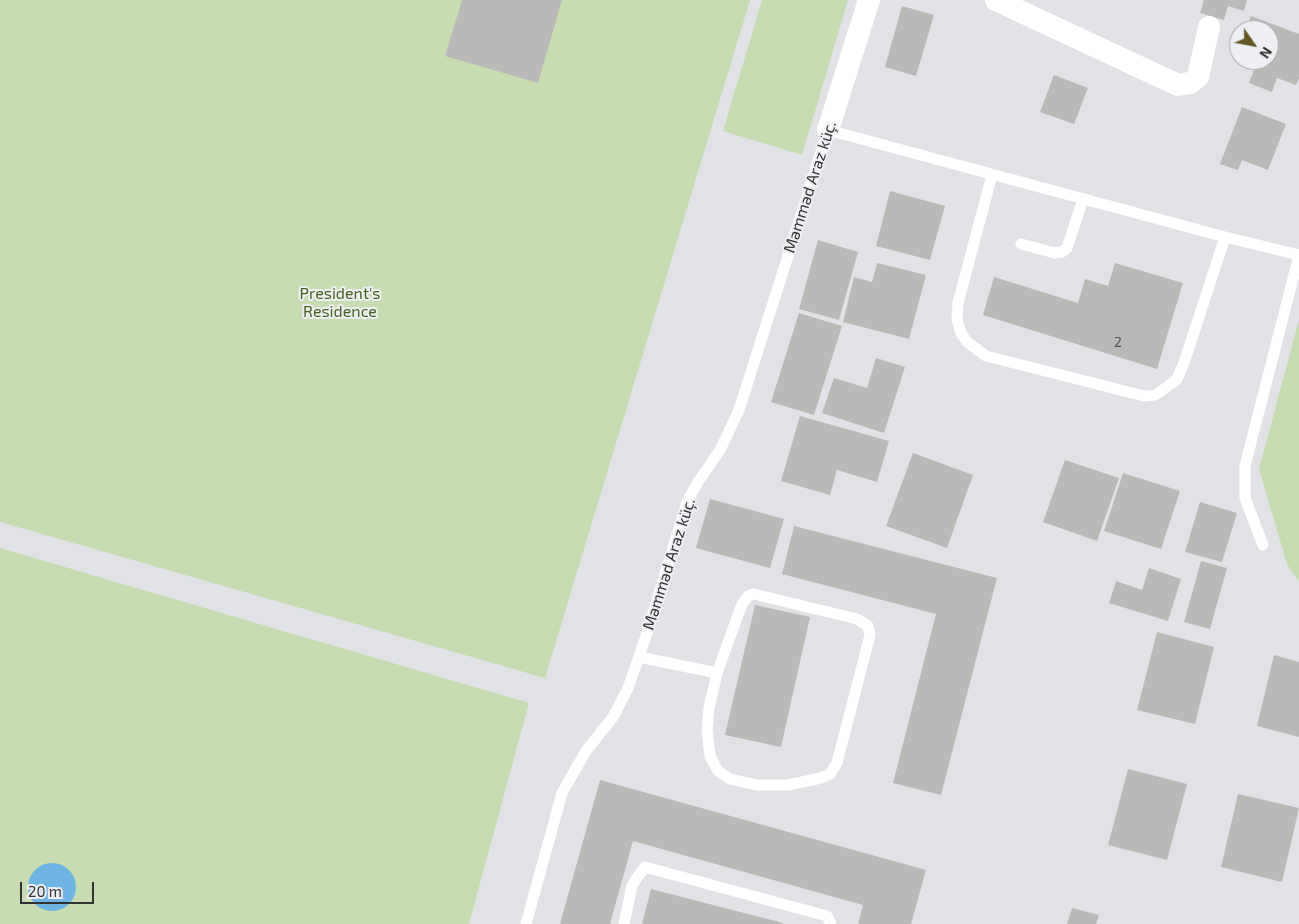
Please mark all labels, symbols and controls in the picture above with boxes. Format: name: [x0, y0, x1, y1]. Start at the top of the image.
north arrow: [1229, 20, 1279, 70]
text: N: [1256, 44, 1276, 62]
street label: Məmməd Araz küç.: [780, 119, 840, 255]
park label: President's Residence: [300, 284, 380, 322]
house number: 2: [1114, 334, 1122, 350]
street label: Məmməd Araz küç.: [639, 496, 699, 632]
scale bar: [22, 872, 96, 904]
text: 20 m: [28, 882, 62, 900]

